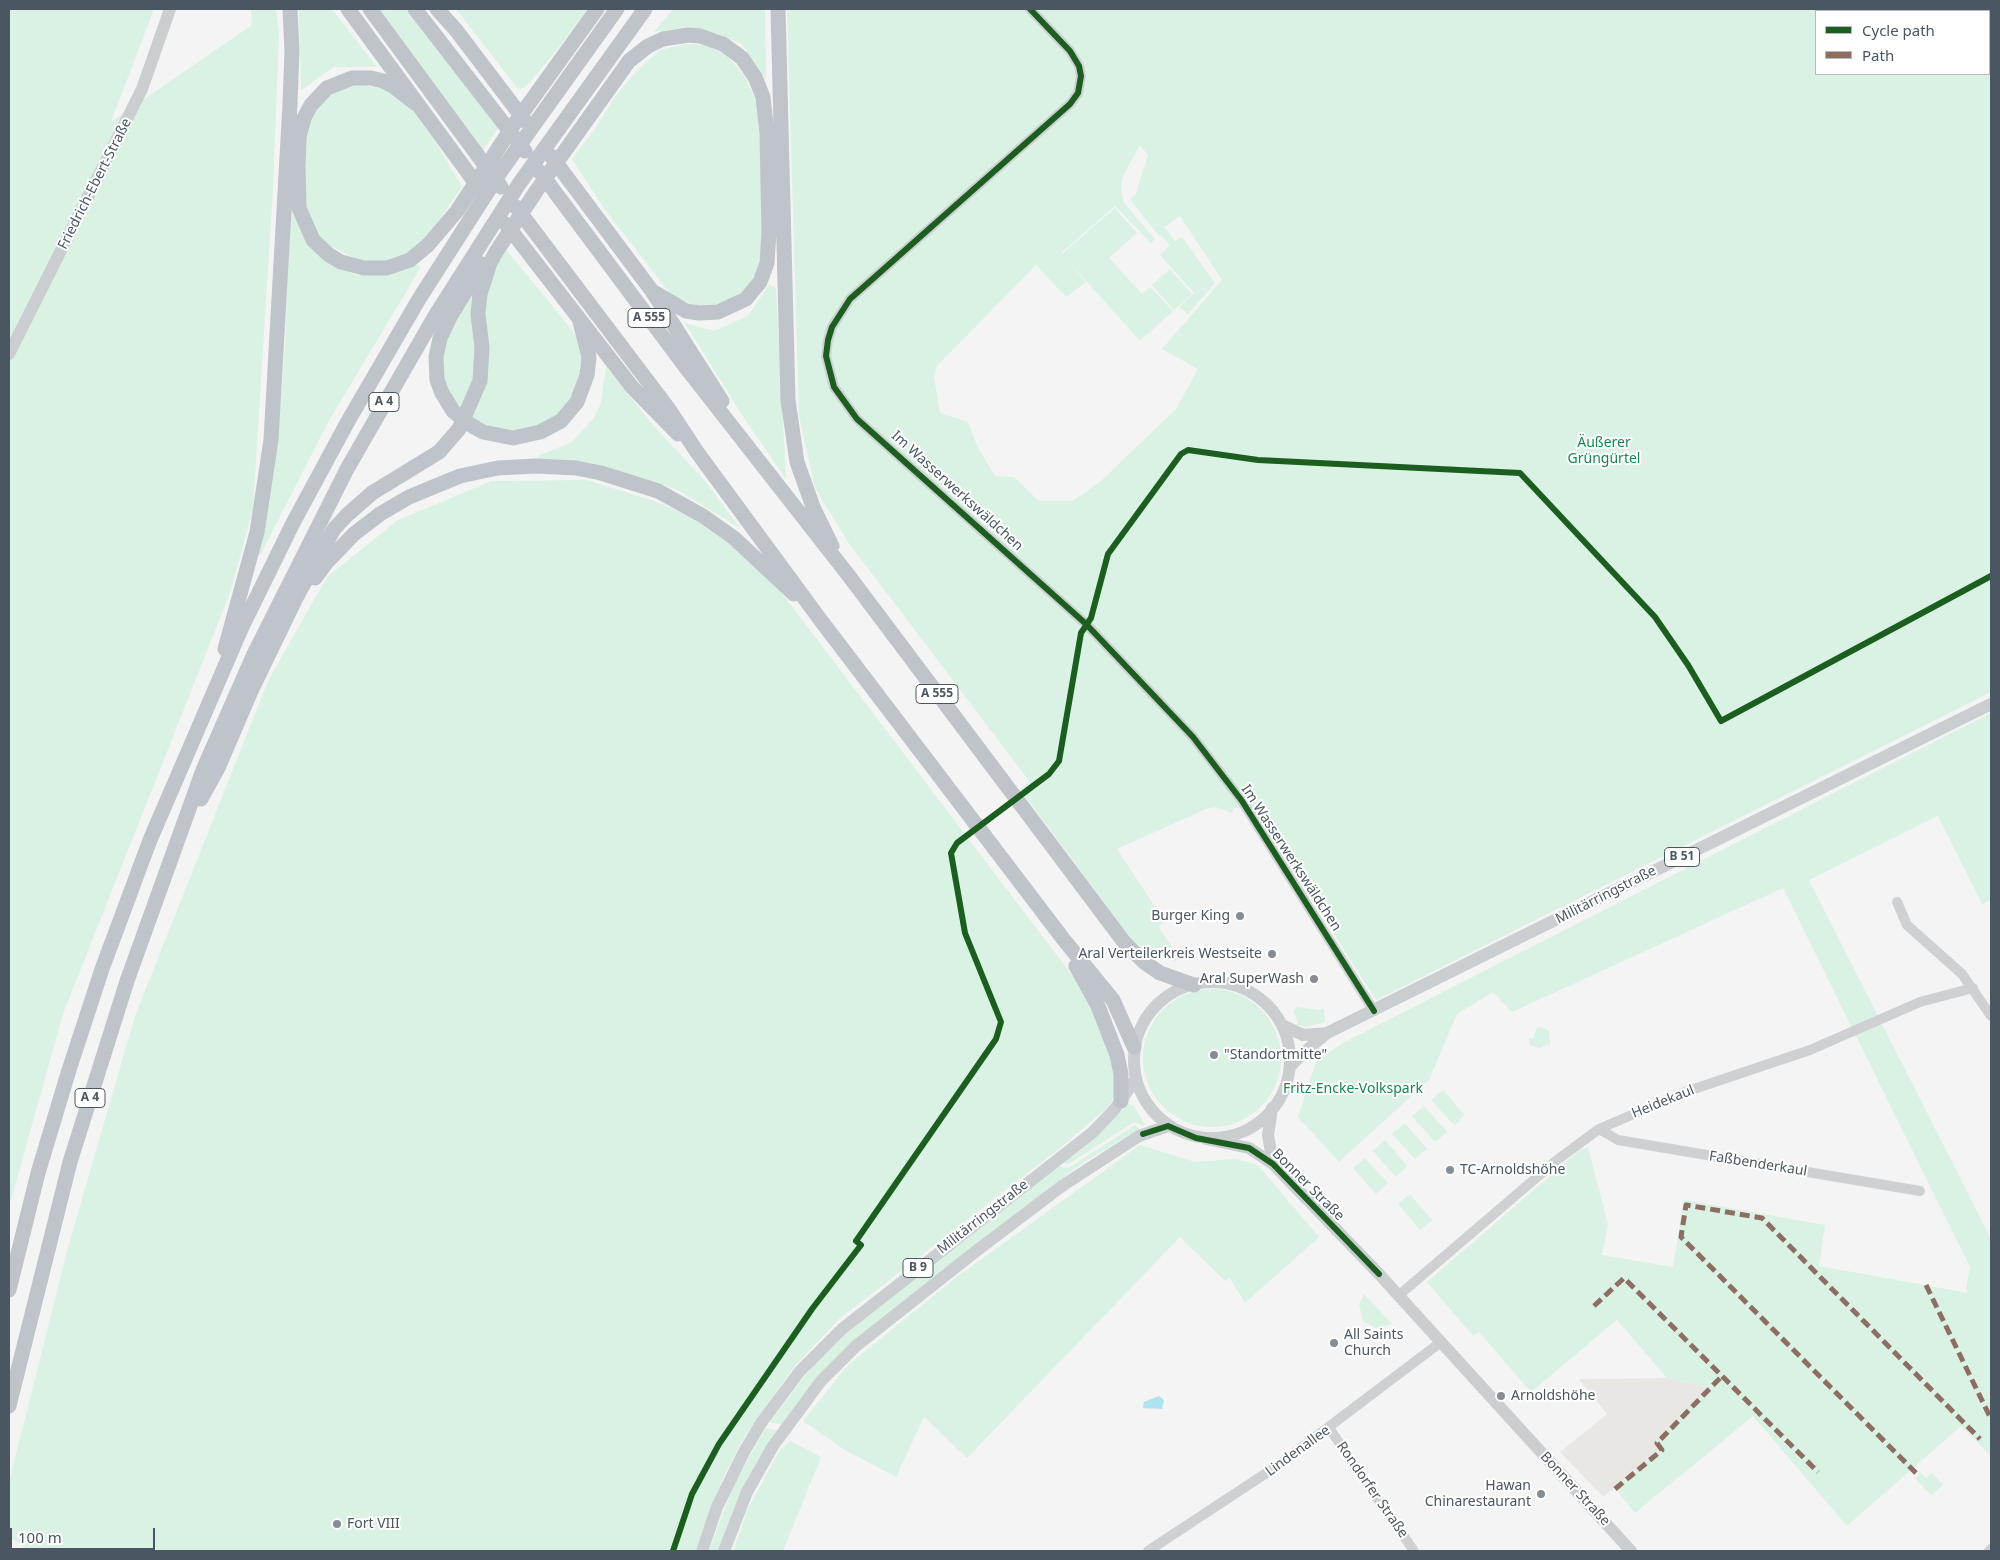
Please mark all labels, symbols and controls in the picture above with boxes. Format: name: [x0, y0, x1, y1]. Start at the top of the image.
legend: [1815, 10, 1990, 75]
text: Cycle path: [1862, 20, 1935, 40]
text: Path: [1862, 45, 1894, 65]
street label: Friedrich-Ebert-Straße: [55, 116, 135, 252]
road number: A 555: [628, 308, 670, 328]
road number: A 4: [369, 392, 399, 412]
street label: Im Wasserwerkswäldchen: [888, 428, 1026, 554]
park label: Äußerer Grüngürtel: [1568, 435, 1640, 468]
road number: A 555: [916, 684, 958, 704]
street label: Im Wasserwerkswäldchen: [1237, 782, 1345, 934]
road number: B 51: [1664, 848, 1700, 866]
street label: Militärringstraße: [1553, 862, 1659, 928]
place label: Burger King: [1151, 908, 1230, 924]
marker: Burger King: [1234, 910, 1246, 922]
place label: Aral Verteilerkreis Westseite: [1078, 946, 1262, 962]
marker: Aral Verteilerkreis Westseite: [1266, 948, 1278, 960]
place label: Aral SuperWash: [1200, 971, 1304, 987]
marker: Aral SuperWash: [1308, 973, 1320, 985]
place label: "Standortmitte": [1224, 1047, 1327, 1063]
marker: "Standortmitte": [1208, 1049, 1220, 1061]
park label: Fritz-Encke-Volkspark: [1283, 1081, 1423, 1097]
street label: Heidekaul: [1629, 1082, 1697, 1122]
road number: A 4: [75, 1088, 105, 1108]
street label: Bonner Straße: [1268, 1145, 1348, 1225]
street label: Faßbenderkaul: [1708, 1148, 1808, 1180]
place label: TC-Arnoldshöhe: [1460, 1162, 1565, 1178]
marker: TC-Arnoldshöhe: [1444, 1164, 1456, 1176]
street label: Militärringstraße: [934, 1176, 1032, 1258]
road number: B 9: [903, 1258, 933, 1278]
place label: All Saints Church: [1344, 1327, 1403, 1360]
marker: All Saints Church: [1328, 1337, 1340, 1349]
place label: Arnoldshöhe: [1511, 1388, 1595, 1404]
marker: Arnoldshöhe: [1495, 1390, 1507, 1402]
street label: Lindenallee: [1262, 1422, 1334, 1480]
street label: Rondorfer Straße: [1333, 1439, 1411, 1541]
street label: Bonner Straße: [1536, 1449, 1614, 1529]
place label: Hawan Chinarestaurant: [1425, 1478, 1531, 1510]
marker: Hawan Chinarestaurant: [1535, 1488, 1547, 1500]
place label: Fort VIII: [347, 1516, 400, 1532]
scale bar: [12, 1518, 158, 1550]
marker: Fort VIII: [331, 1518, 343, 1530]
text: 100 m: [18, 1527, 62, 1547]

